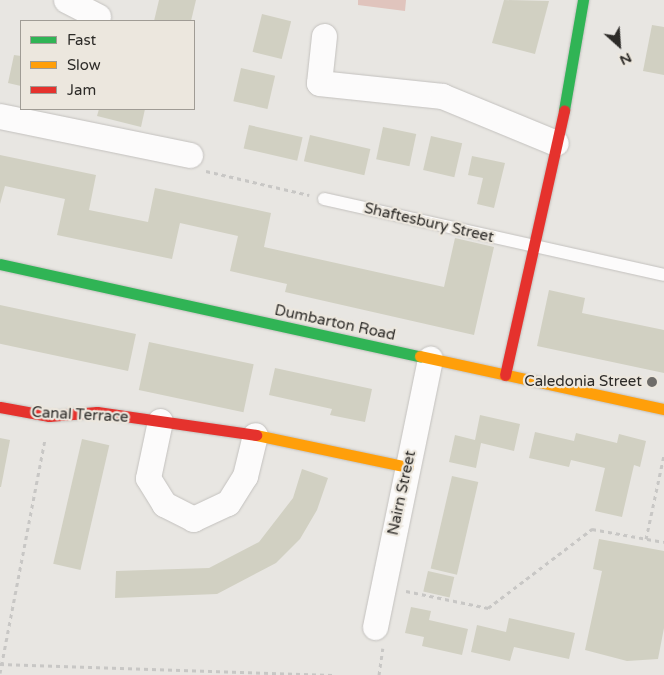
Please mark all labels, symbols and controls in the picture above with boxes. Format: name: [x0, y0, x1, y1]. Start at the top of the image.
legend: [20, 20, 195, 110]
north arrow: [594, 20, 644, 70]
text: Fast: [67, 31, 96, 49]
text: N: [617, 49, 635, 69]
text: Slow: [67, 56, 101, 74]
text: Jam: [67, 81, 96, 99]
street label: Shaftesbury Street: [362, 199, 496, 247]
street label: Dumbarton Road: [273, 301, 397, 345]
place label: Caledonia Street: [524, 373, 642, 391]
marker: Caledonia Street: [646, 376, 658, 388]
street label: Canal Terrace: [31, 403, 129, 427]
street label: Nairn Street: [384, 449, 420, 537]

